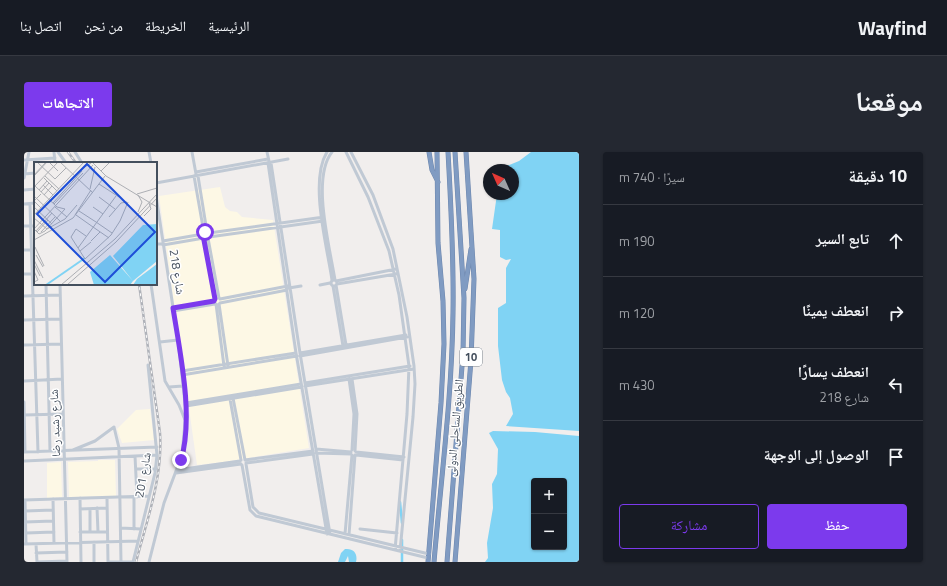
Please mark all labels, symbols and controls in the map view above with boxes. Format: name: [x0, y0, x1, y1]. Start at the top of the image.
text: Wayfind: [858, 13, 927, 42]
text: اتصل بنا: [20, 15, 62, 36]
text: من نحن: [84, 15, 123, 36]
text: الخريطة: [145, 15, 186, 36]
text: الرئيسية: [208, 15, 250, 36]
text: موقعنا: [855, 79, 923, 122]
button: الاتجاهات: [24, 82, 112, 127]
inset map: [34, 162, 157, 285]
text: 10 دقيقة: [849, 163, 907, 189]
north arrow: [483, 164, 519, 200]
text: سيرًا · 740 m: [619, 167, 685, 187]
route start: [196, 223, 214, 241]
text: تابع السير: [816, 227, 869, 250]
icon: ahead: [885, 230, 907, 252]
text: 190 m: [619, 231, 655, 251]
street label: شارع 218: [165, 248, 190, 296]
text: انعطف يمينًا: [802, 299, 869, 322]
icon: right: [885, 302, 907, 324]
text: 120 m: [619, 303, 655, 323]
road number: 10: [460, 348, 482, 366]
text: انعطف يسارًا: [798, 360, 869, 383]
icon: left: [885, 374, 907, 396]
text: 430 m: [619, 375, 655, 395]
street label: الطريق الساحلى الدولى: [441, 378, 468, 477]
text: شارع 218: [820, 387, 869, 407]
street label: شارع رشيد رضا: [44, 389, 65, 457]
text: الوصول إلى الوجهة: [764, 443, 869, 466]
icon: arrive: [885, 446, 907, 468]
street label: شارع 201: [129, 451, 156, 499]
route end: [172, 451, 190, 469]
map controls: [531, 478, 567, 550]
button: +: [531, 478, 567, 514]
button: مشاركة: [619, 504, 759, 549]
button: حفظ: [767, 504, 907, 549]
button: −: [531, 514, 567, 550]

